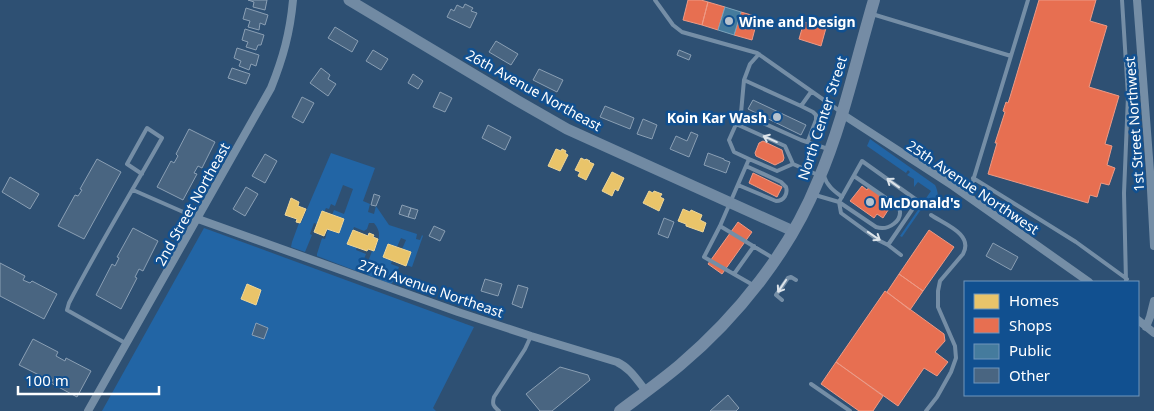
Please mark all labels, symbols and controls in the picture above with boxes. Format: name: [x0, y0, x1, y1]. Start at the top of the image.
place label: Wine and Design: [739, 12, 856, 31]
marker: Wine and Design: [723, 15, 735, 27]
street label: 26th Avenue Northeast: [463, 45, 605, 135]
street label: North Center Street: [793, 54, 851, 182]
street label: 1st Street Northwest: [1120, 56, 1148, 192]
place label: Koin Kar Wash: [667, 108, 767, 127]
marker: Koin Kar Wash: [771, 111, 783, 123]
one-way arrow: [763, 134, 778, 144]
street label: 25th Avenue Northwest: [903, 136, 1043, 238]
street label: 2nd Street Northeast: [150, 139, 234, 269]
one-way arrow: [886, 178, 900, 188]
place label: McDonald's: [880, 193, 960, 212]
marker: McDonald's: [864, 196, 876, 208]
one-way arrow: [866, 231, 880, 241]
street label: 27th Avenue Northeast: [356, 254, 506, 322]
one-way arrow: [777, 278, 787, 292]
legend: [964, 281, 1139, 396]
text: Homes: [1009, 290, 1059, 310]
text: Shops: [1009, 315, 1052, 335]
text: Public: [1009, 340, 1052, 360]
scale bar: [18, 364, 159, 396]
text: Other: [1009, 365, 1050, 385]
text: 100 m: [25, 370, 69, 390]

